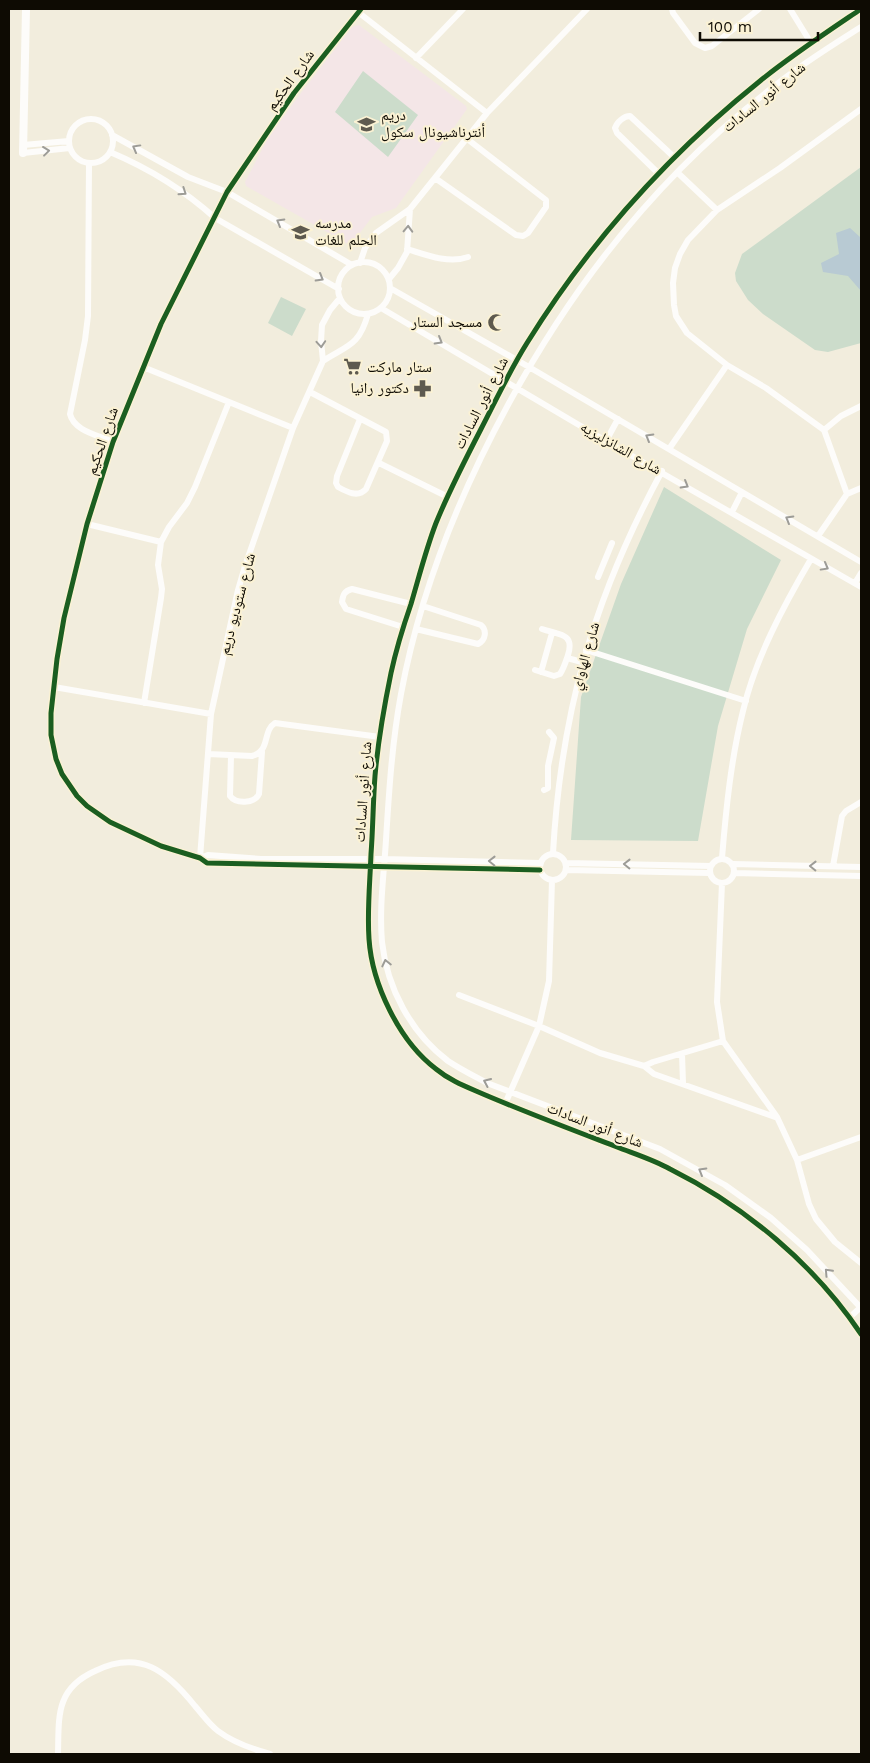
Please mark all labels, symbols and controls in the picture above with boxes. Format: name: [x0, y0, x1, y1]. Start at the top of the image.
scale bar: [700, 10, 818, 42]
text: 100 m: [708, 18, 752, 36]
street label: شارع الحكيم: [262, 46, 319, 114]
street label: شارع أنور السادات: [719, 58, 810, 137]
place label: دريم أنترناشيونال سكول: [381, 106, 485, 142]
school or university icon: دريم أنترناشيونال سكول: [357, 114, 377, 134]
one-way arrow: [133, 145, 142, 155]
one-way arrow: [43, 146, 51, 157]
one-way arrow: [178, 186, 187, 196]
place label: مدرسه الحلم للغات: [315, 214, 377, 250]
one-way arrow: [277, 219, 286, 229]
school or university icon: مدرسه الحلم للغات: [291, 222, 311, 242]
one-way arrow: [403, 225, 413, 233]
one-way arrow: [315, 272, 324, 282]
mosque icon: مسجد الستار: [486, 312, 506, 332]
place label: مسجد الستار: [410, 313, 482, 331]
one-way arrow: [433, 335, 442, 345]
one-way arrow: [316, 340, 327, 348]
street label: شارع أنور السادات: [450, 354, 513, 453]
supermarket icon: ستار ماركت: [343, 357, 363, 377]
place label: ستار ماركت: [367, 358, 432, 376]
pharmacy icon: دكتور رانيا: [413, 378, 433, 398]
place label: دكتور رانيا: [351, 379, 409, 397]
street label: شارع الحكيم: [82, 405, 123, 478]
street label: شارع الشانزليزيه: [577, 417, 665, 479]
one-way arrow: [645, 434, 654, 444]
one-way arrow: [679, 478, 688, 488]
one-way arrow: [786, 516, 795, 526]
street label: شارع ستوديو دريم: [215, 551, 260, 657]
one-way arrow: [820, 560, 829, 570]
street label: شارع الهاواي: [567, 620, 606, 693]
street label: شارع أنور السادات: [350, 741, 377, 843]
one-way arrow: [488, 856, 496, 867]
one-way arrow: [623, 859, 630, 869]
one-way arrow: [808, 860, 816, 871]
one-way arrow: [381, 959, 392, 968]
one-way arrow: [483, 1078, 492, 1089]
street label: شارع أنور السادات: [544, 1098, 646, 1152]
one-way arrow: [698, 1167, 707, 1177]
one-way arrow: [825, 1269, 834, 1278]

